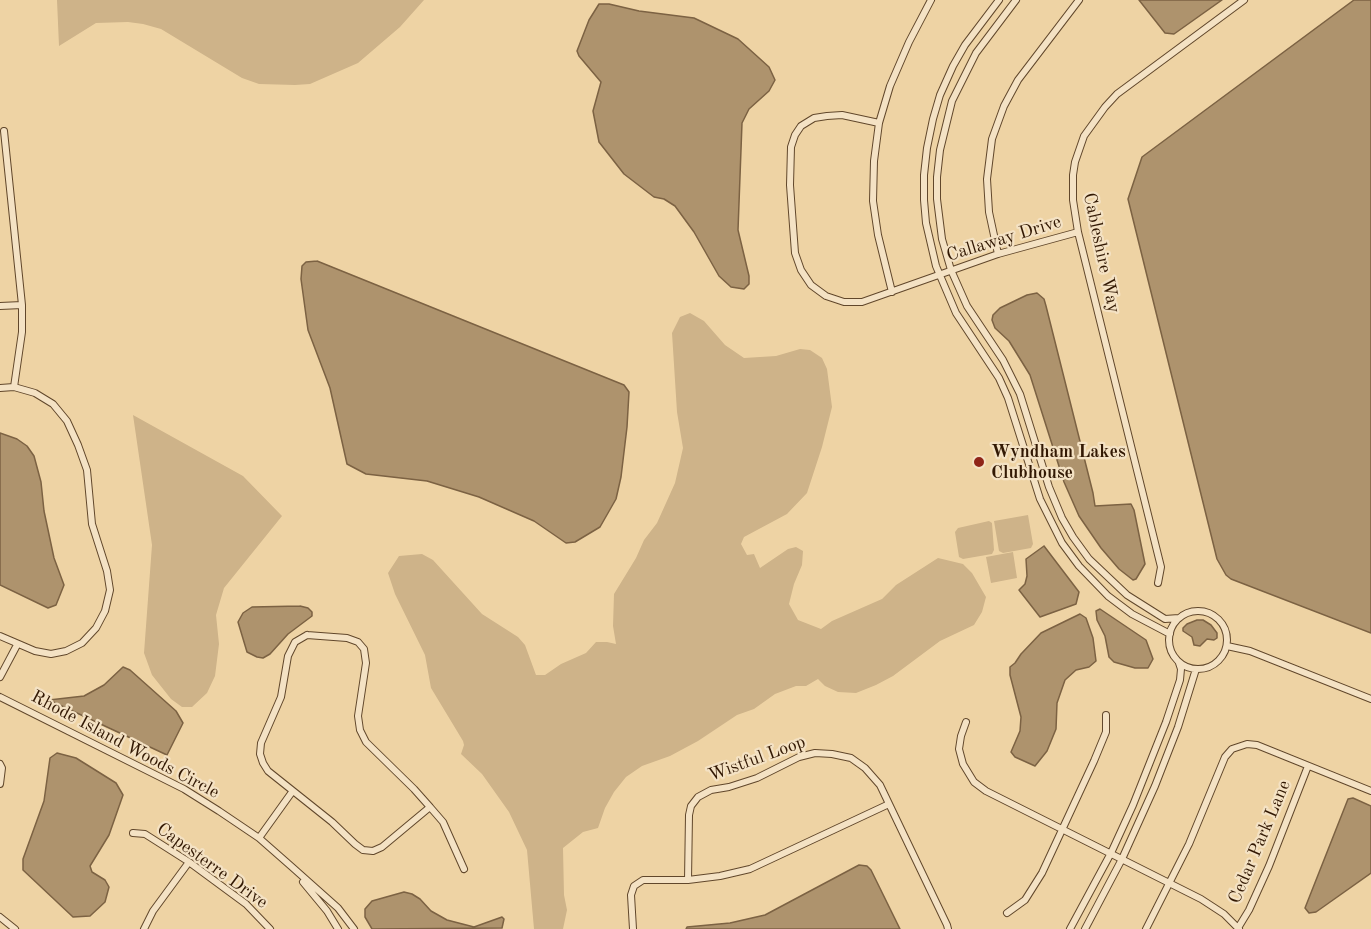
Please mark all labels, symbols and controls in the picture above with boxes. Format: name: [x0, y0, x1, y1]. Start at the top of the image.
street label: Cableshire Way: [1078, 191, 1124, 315]
street label: Callaway Drive: [944, 211, 1064, 267]
place label: Wyndham Lakes Clubhouse: [991, 441, 1126, 484]
marker: Wyndham Lakes Clubhouse: [972, 455, 986, 469]
street label: Rhode Island Woods Circle: [27, 686, 223, 804]
street label: Wistful Loop: [705, 731, 809, 787]
street label: Cedar Park Lane: [1224, 777, 1296, 907]
street label: Capesterre Drive: [152, 818, 272, 914]

